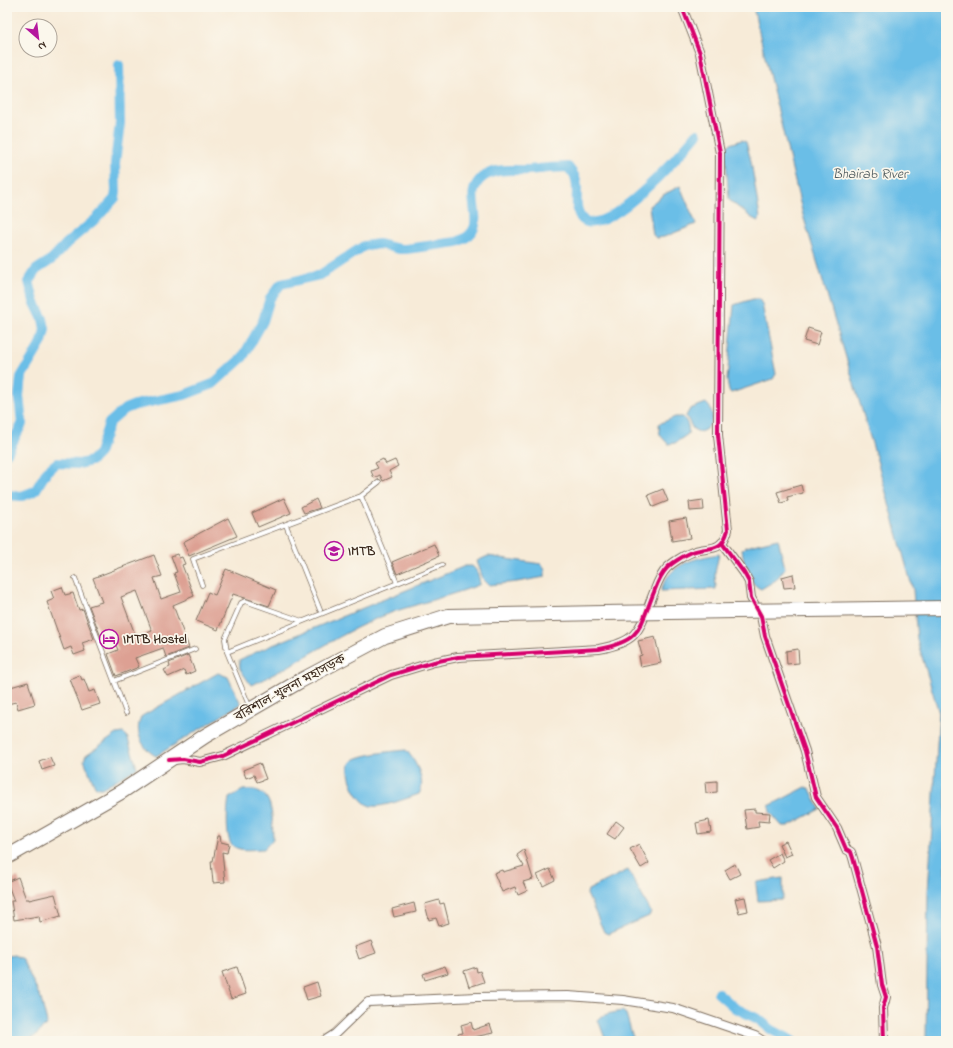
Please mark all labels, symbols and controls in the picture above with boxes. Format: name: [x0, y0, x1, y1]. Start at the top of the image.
north arrow: [18, 18, 58, 58]
text: N: [35, 37, 49, 55]
water label: Bhairab River: [833, 164, 909, 185]
school or university icon: IMTB: [323, 540, 345, 562]
place label: IMTB: [348, 542, 375, 561]
hotel icon: IMTB Hostel: [98, 628, 120, 650]
place label: IMTB Hostel: [123, 630, 187, 649]
street label: বরিশাল-খুলনা মহাসড়ক: [230, 649, 349, 727]

